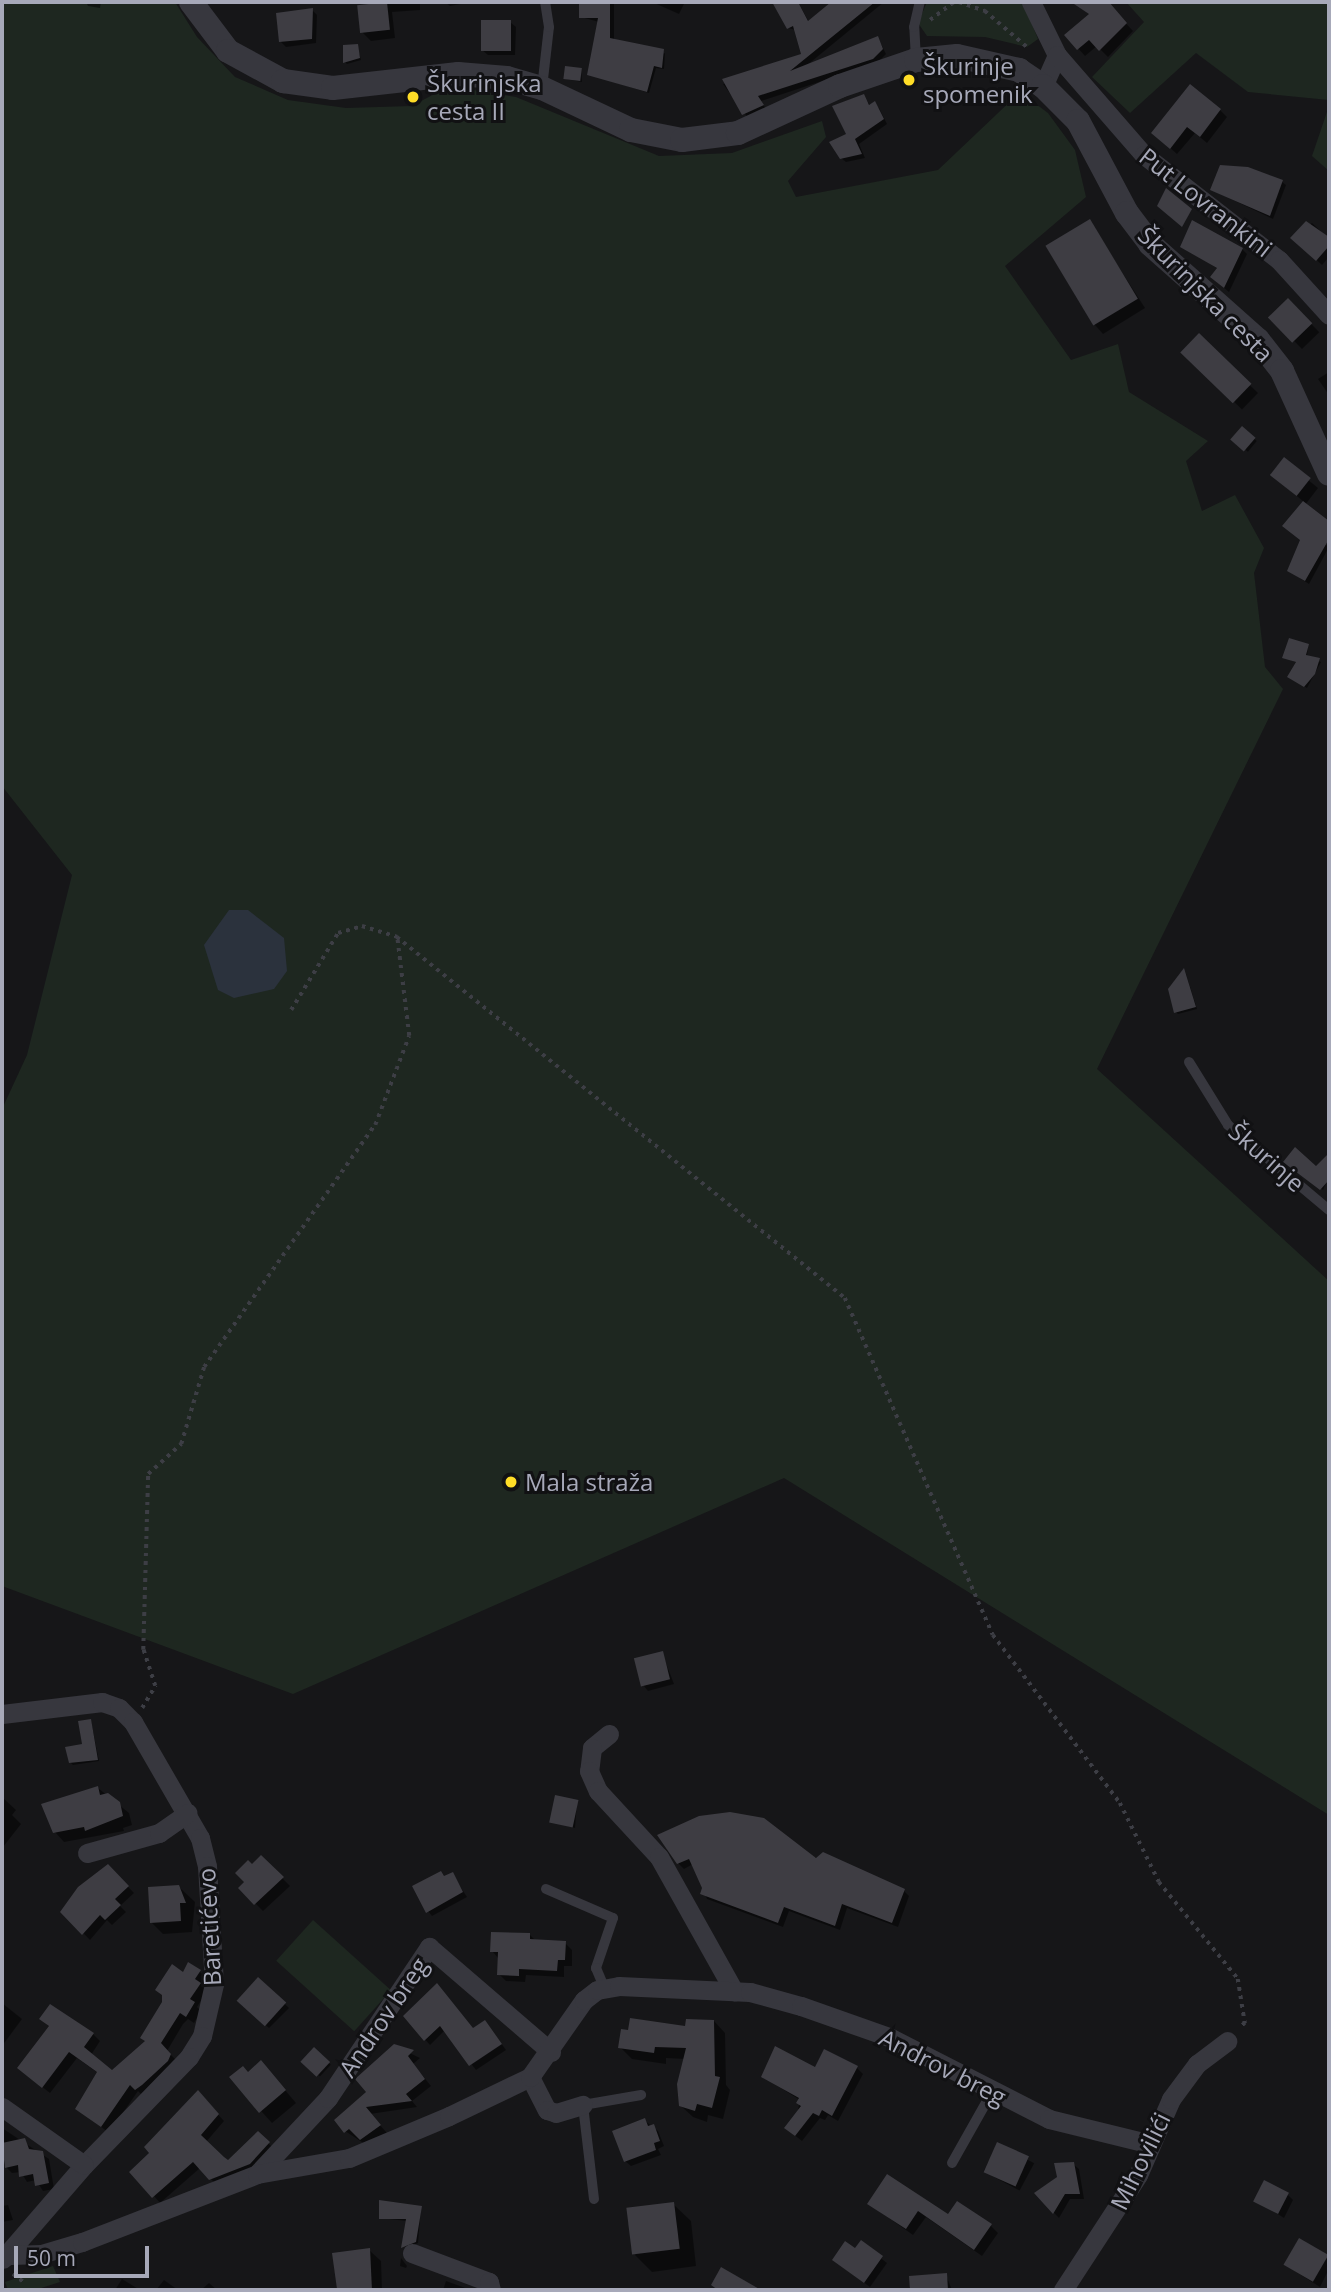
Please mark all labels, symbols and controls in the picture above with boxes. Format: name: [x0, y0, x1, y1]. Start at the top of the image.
place label: Škurinje spomenik: [923, 52, 1033, 108]
place label: Škurinjska cesta II: [427, 69, 542, 125]
marker: Škurinje spomenik: [901, 72, 917, 88]
marker: Škurinjska cesta II: [405, 89, 421, 105]
street label: Put Lovrankini: [1134, 141, 1278, 263]
street label: Škurinjska cesta: [1133, 221, 1279, 367]
street label: Škurinje: [1223, 1116, 1311, 1198]
place label: Mala straža: [525, 1468, 653, 1496]
marker: Mala straža: [503, 1474, 519, 1490]
street label: Baretićevo: [192, 1867, 226, 1987]
street label: Androv breg: [332, 1952, 434, 2082]
street label: Androv breg: [875, 2023, 1011, 2111]
street label: Mihovilići: [1104, 2108, 1176, 2214]
scale bar: [18, 2232, 152, 2276]
text: 50 m: [27, 2244, 76, 2272]

